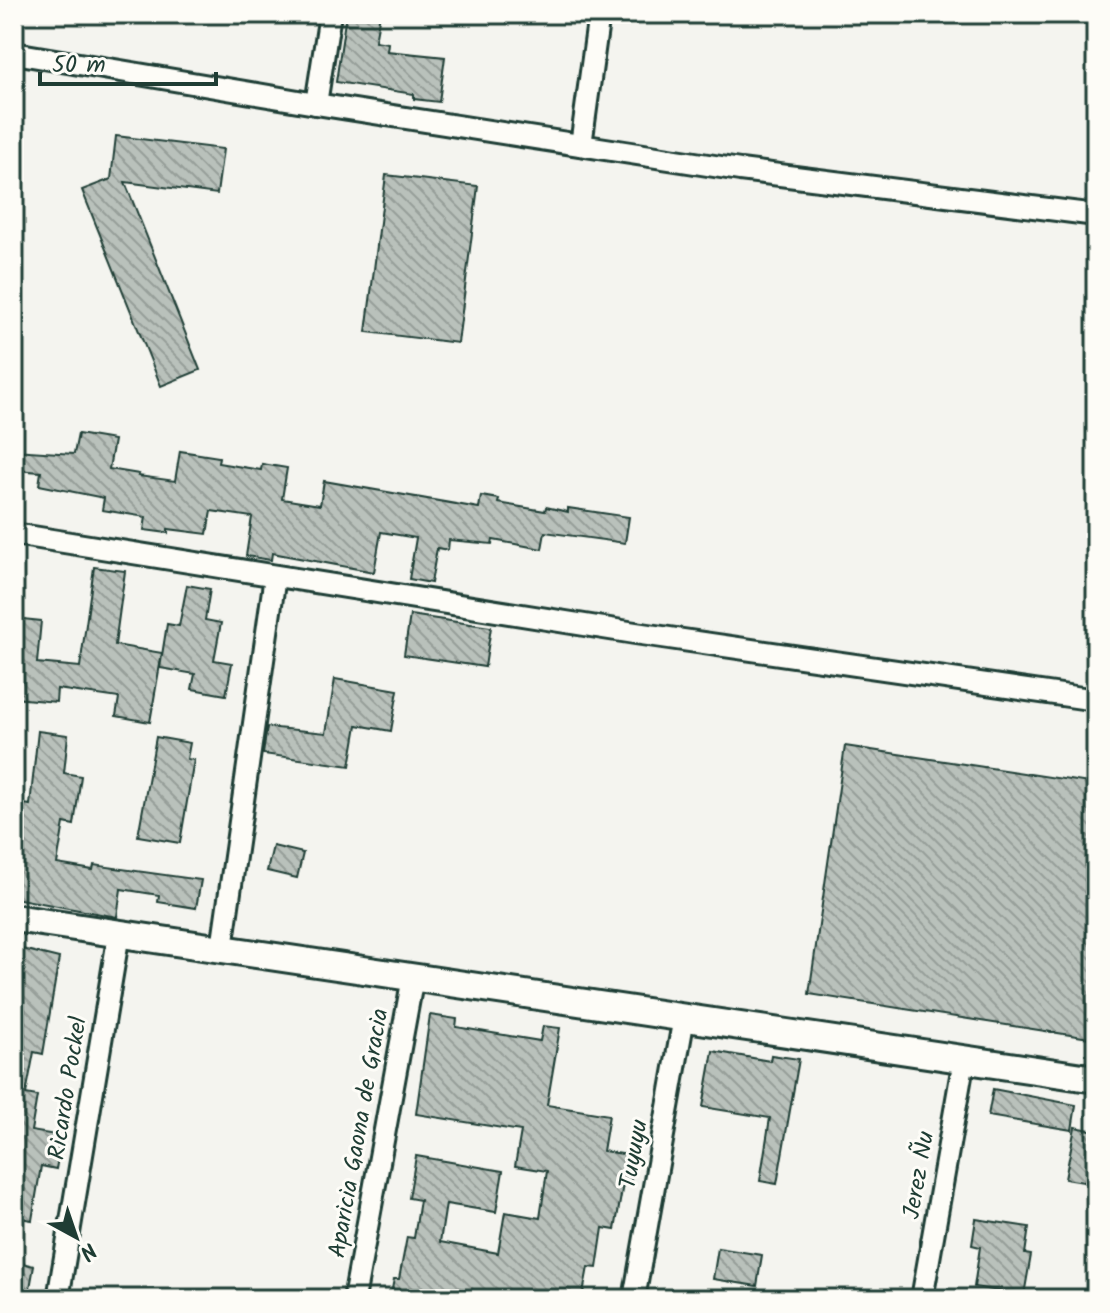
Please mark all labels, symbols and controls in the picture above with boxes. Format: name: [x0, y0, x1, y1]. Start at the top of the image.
scale bar: [40, 36, 216, 86]
text: 50 m: [52, 46, 106, 85]
street label: Aparicia Gaona de Gracia: [318, 1005, 401, 1261]
street label: Ricardo Pockel: [38, 1014, 99, 1163]
street label: Tuyuyu: [609, 1116, 660, 1192]
street label: Jerez Ñu: [893, 1128, 946, 1222]
north arrow: [36, 1197, 116, 1277]
text: N: [71, 1233, 104, 1268]

